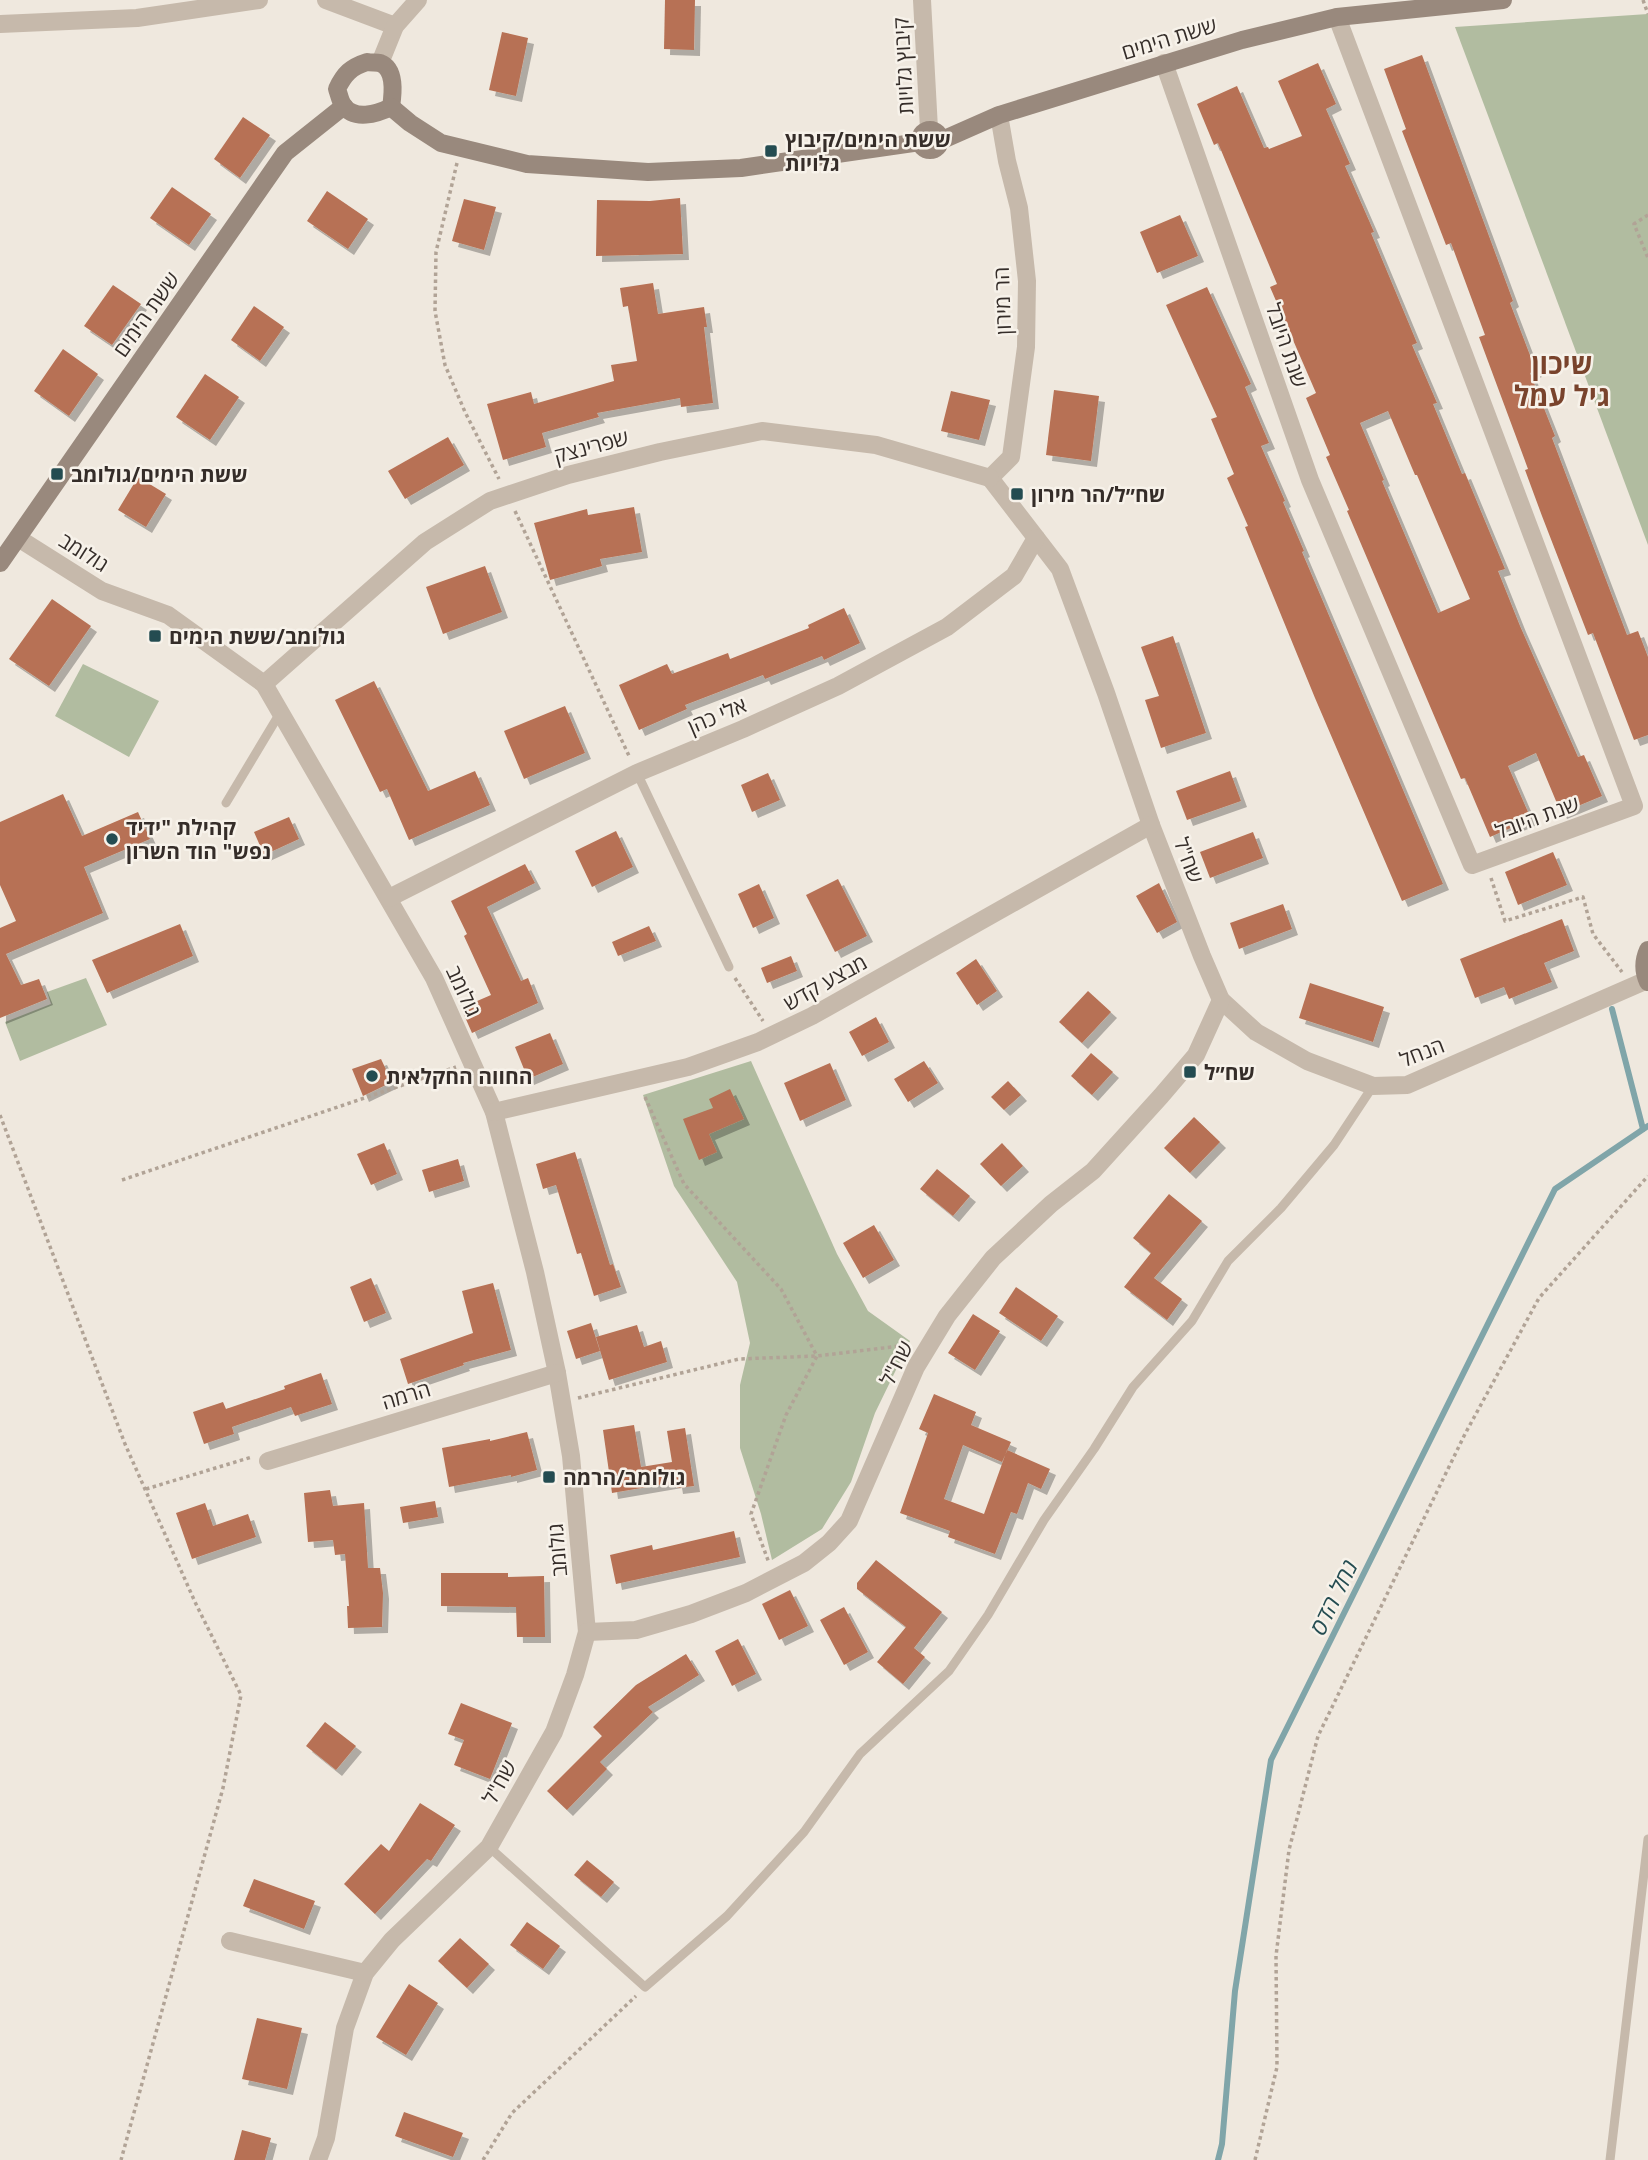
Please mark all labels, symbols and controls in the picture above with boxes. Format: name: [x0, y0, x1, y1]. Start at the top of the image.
street label: ששת הימים: [1118, 10, 1220, 66]
street label: קיבוץ גלויות: [886, 17, 920, 115]
place label: ששת הימים/קיבוץ גלויות: [785, 125, 951, 177]
marker: ששת הימים/קיבוץ גלויות: [763, 143, 779, 159]
street label: ששת הימים: [106, 266, 186, 362]
street label: הר מירון: [987, 266, 1017, 336]
street label: שנת היובל: [1260, 299, 1315, 391]
district label: שיכון גיל עמל: [1514, 344, 1610, 414]
street label: שפרינצק: [551, 423, 632, 469]
place label: ששת הימים/גולומב: [71, 460, 248, 488]
marker: ששת הימים/גולומב: [49, 466, 65, 482]
place label: שח״ל/הר מירון: [1031, 480, 1165, 508]
marker: שח״ל/הר מירון: [1009, 486, 1025, 502]
street label: גולומב: [54, 526, 114, 578]
place label: גולומב/ששת הימים: [169, 622, 346, 650]
marker: גולומב/ששת הימים: [147, 628, 163, 644]
street label: אלי כהן: [683, 690, 751, 740]
street label: שנת היובל: [1491, 789, 1583, 845]
place label: קהילת "ידיד נפש" הוד השרון: [126, 813, 271, 865]
marker: קהילת "ידיד נפש" הוד השרון: [104, 831, 120, 847]
street label: שח"ל: [1168, 833, 1210, 887]
street label: מבצע קדש: [778, 948, 872, 1016]
street label: גולומב: [440, 961, 488, 1021]
street label: הנחל: [1396, 1031, 1448, 1073]
place label: שח״ל: [1204, 1058, 1255, 1086]
place label: החווה החקלאית: [386, 1062, 533, 1090]
marker: שח״ל: [1182, 1064, 1198, 1080]
marker: החווה החקלאית: [364, 1068, 380, 1084]
street label: שח"ל: [873, 1336, 919, 1390]
street label: הרמה: [378, 1374, 434, 1416]
place label: גולומב/הרמה: [563, 1463, 685, 1491]
marker: גולומב/הרמה: [541, 1469, 557, 1485]
street label: גולומב: [541, 1522, 573, 1578]
water label: נחל הדס: [1301, 1554, 1365, 1640]
street label: שח"ל: [475, 1755, 523, 1809]

